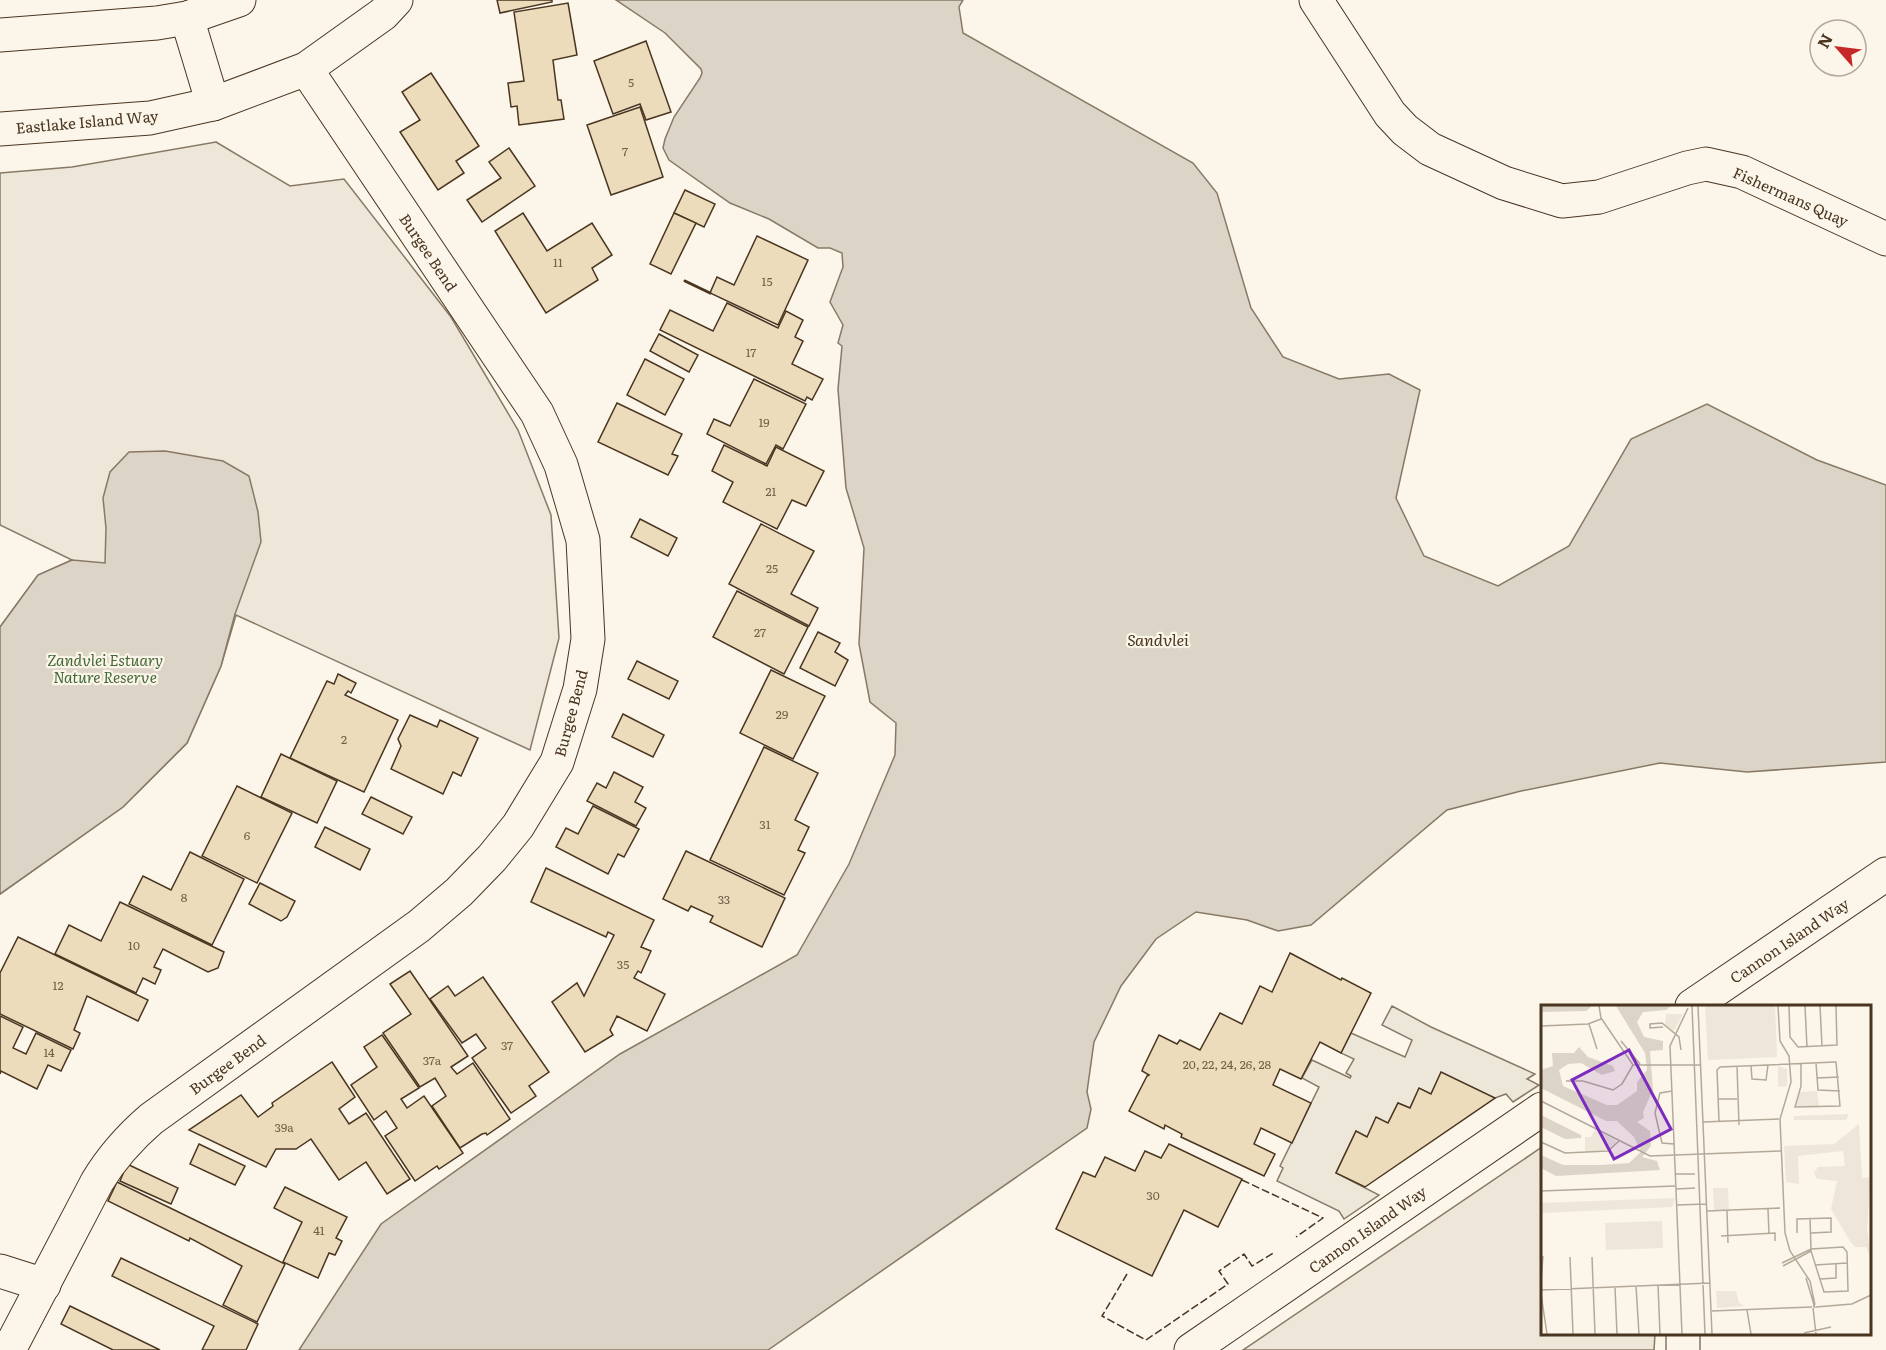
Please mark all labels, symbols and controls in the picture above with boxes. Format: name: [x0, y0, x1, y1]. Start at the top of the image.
north arrow: [1808, 18, 1868, 78]
text: N: [1810, 29, 1838, 52]
house number: 5: [628, 73, 634, 91]
street label: Eastlake Island Way: [15, 103, 160, 139]
house number: 7: [622, 142, 628, 160]
street label: Fishermans Quay: [1730, 160, 1853, 232]
street label: Burgee Bend: [394, 208, 464, 296]
house number: 11: [553, 253, 563, 271]
house number: 15: [762, 272, 772, 290]
house number: 17: [746, 343, 756, 361]
house number: 19: [758, 413, 770, 431]
house number: 21: [766, 482, 777, 500]
house number: 25: [766, 559, 778, 577]
house number: 27: [754, 623, 766, 641]
water label: Sandvlei: [1127, 627, 1189, 651]
park label: Zandvlei Estuary Nature Reserve: [47, 648, 163, 688]
street label: Burgee Bend: [547, 667, 593, 759]
house number: 29: [776, 705, 788, 723]
house number: 2: [341, 730, 347, 748]
house number: 31: [759, 815, 771, 833]
house number: 6: [244, 826, 251, 844]
house number: 8: [181, 888, 188, 906]
house number: 33: [718, 890, 730, 908]
street label: Cannon Island Way: [1725, 891, 1854, 989]
house number: 10: [128, 936, 140, 954]
house number: 35: [617, 955, 629, 973]
house number: 12: [53, 976, 63, 994]
inset map: [1541, 1005, 1871, 1335]
street label: Burgee Bend: [184, 1028, 270, 1100]
house number: 37: [501, 1036, 513, 1054]
house number: 14: [43, 1043, 55, 1061]
house number: 37a: [423, 1051, 442, 1069]
house number: 20, 22, 24, 26, 28: [1183, 1055, 1272, 1073]
house number: 39a: [274, 1118, 294, 1136]
street label: Cannon Island Way: [1303, 1179, 1431, 1278]
house number: 30: [1146, 1186, 1160, 1204]
house number: 41: [313, 1221, 325, 1239]

